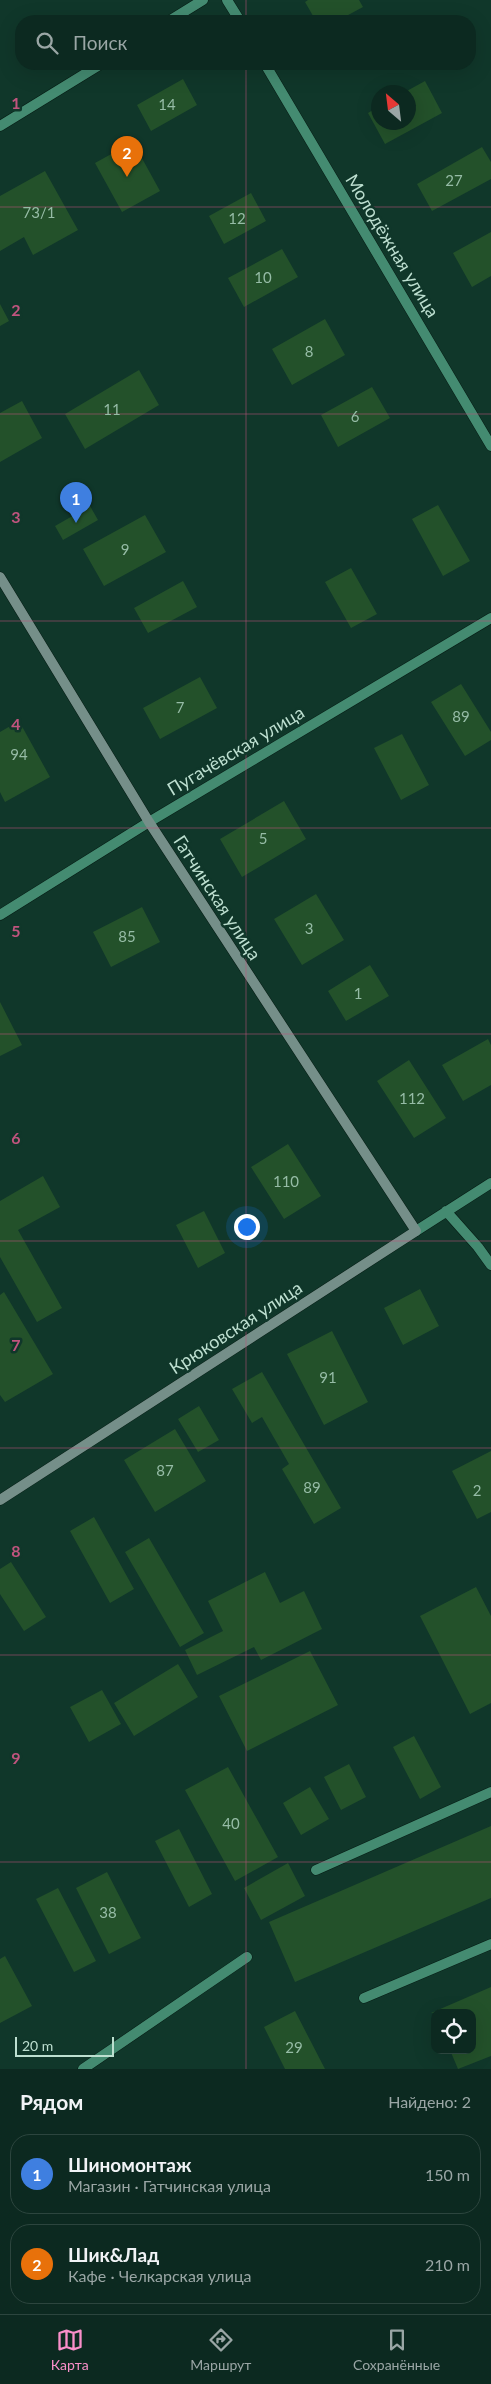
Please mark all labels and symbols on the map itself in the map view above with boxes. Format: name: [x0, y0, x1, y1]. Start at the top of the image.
north arrow: [371, 85, 416, 130]
text: 1: [11, 93, 21, 112]
house number: 14: [158, 95, 176, 113]
pin: 2: [111, 136, 143, 177]
street label: Молодёжная улица: [341, 170, 444, 321]
house number: 27: [445, 171, 463, 189]
house number: 73/1: [23, 203, 55, 221]
house number: 12: [228, 209, 246, 227]
house number: 10: [254, 268, 272, 286]
text: 2: [11, 300, 21, 319]
house number: 8: [305, 342, 313, 360]
house number: 11: [103, 400, 121, 418]
house number: 6: [351, 407, 360, 425]
pin: 1: [60, 482, 92, 523]
text: 3: [11, 507, 21, 526]
house number: 9: [121, 540, 129, 558]
house number: 7: [176, 698, 185, 716]
street label: Пугачёвская улица: [163, 701, 308, 800]
house number: 89: [452, 707, 470, 725]
text: 4: [11, 714, 21, 733]
house number: 94: [10, 745, 28, 763]
house number: 5: [259, 829, 267, 847]
street label: Гатчинская улица: [169, 831, 266, 964]
house number: 3: [305, 919, 313, 937]
text: 5: [11, 921, 21, 940]
house number: 85: [118, 927, 136, 945]
house number: 1: [354, 984, 362, 1002]
house number: 112: [399, 1089, 425, 1107]
text: 6: [11, 1128, 21, 1147]
house number: 110: [273, 1172, 299, 1190]
your location: [234, 1214, 260, 1240]
street label: Крюковская улица: [165, 1276, 306, 1378]
text: 7: [11, 1335, 21, 1354]
house number: 91: [319, 1368, 337, 1386]
house number: 87: [156, 1461, 174, 1479]
house number: 89: [303, 1478, 321, 1496]
house number: 2: [473, 1481, 481, 1499]
text: 8: [11, 1541, 21, 1560]
text: 9: [11, 1748, 21, 1767]
house number: 40: [222, 1814, 240, 1832]
house number: 38: [99, 1903, 117, 1921]
scale bar: [15, 2034, 114, 2057]
house number: 29: [285, 2038, 303, 2056]

